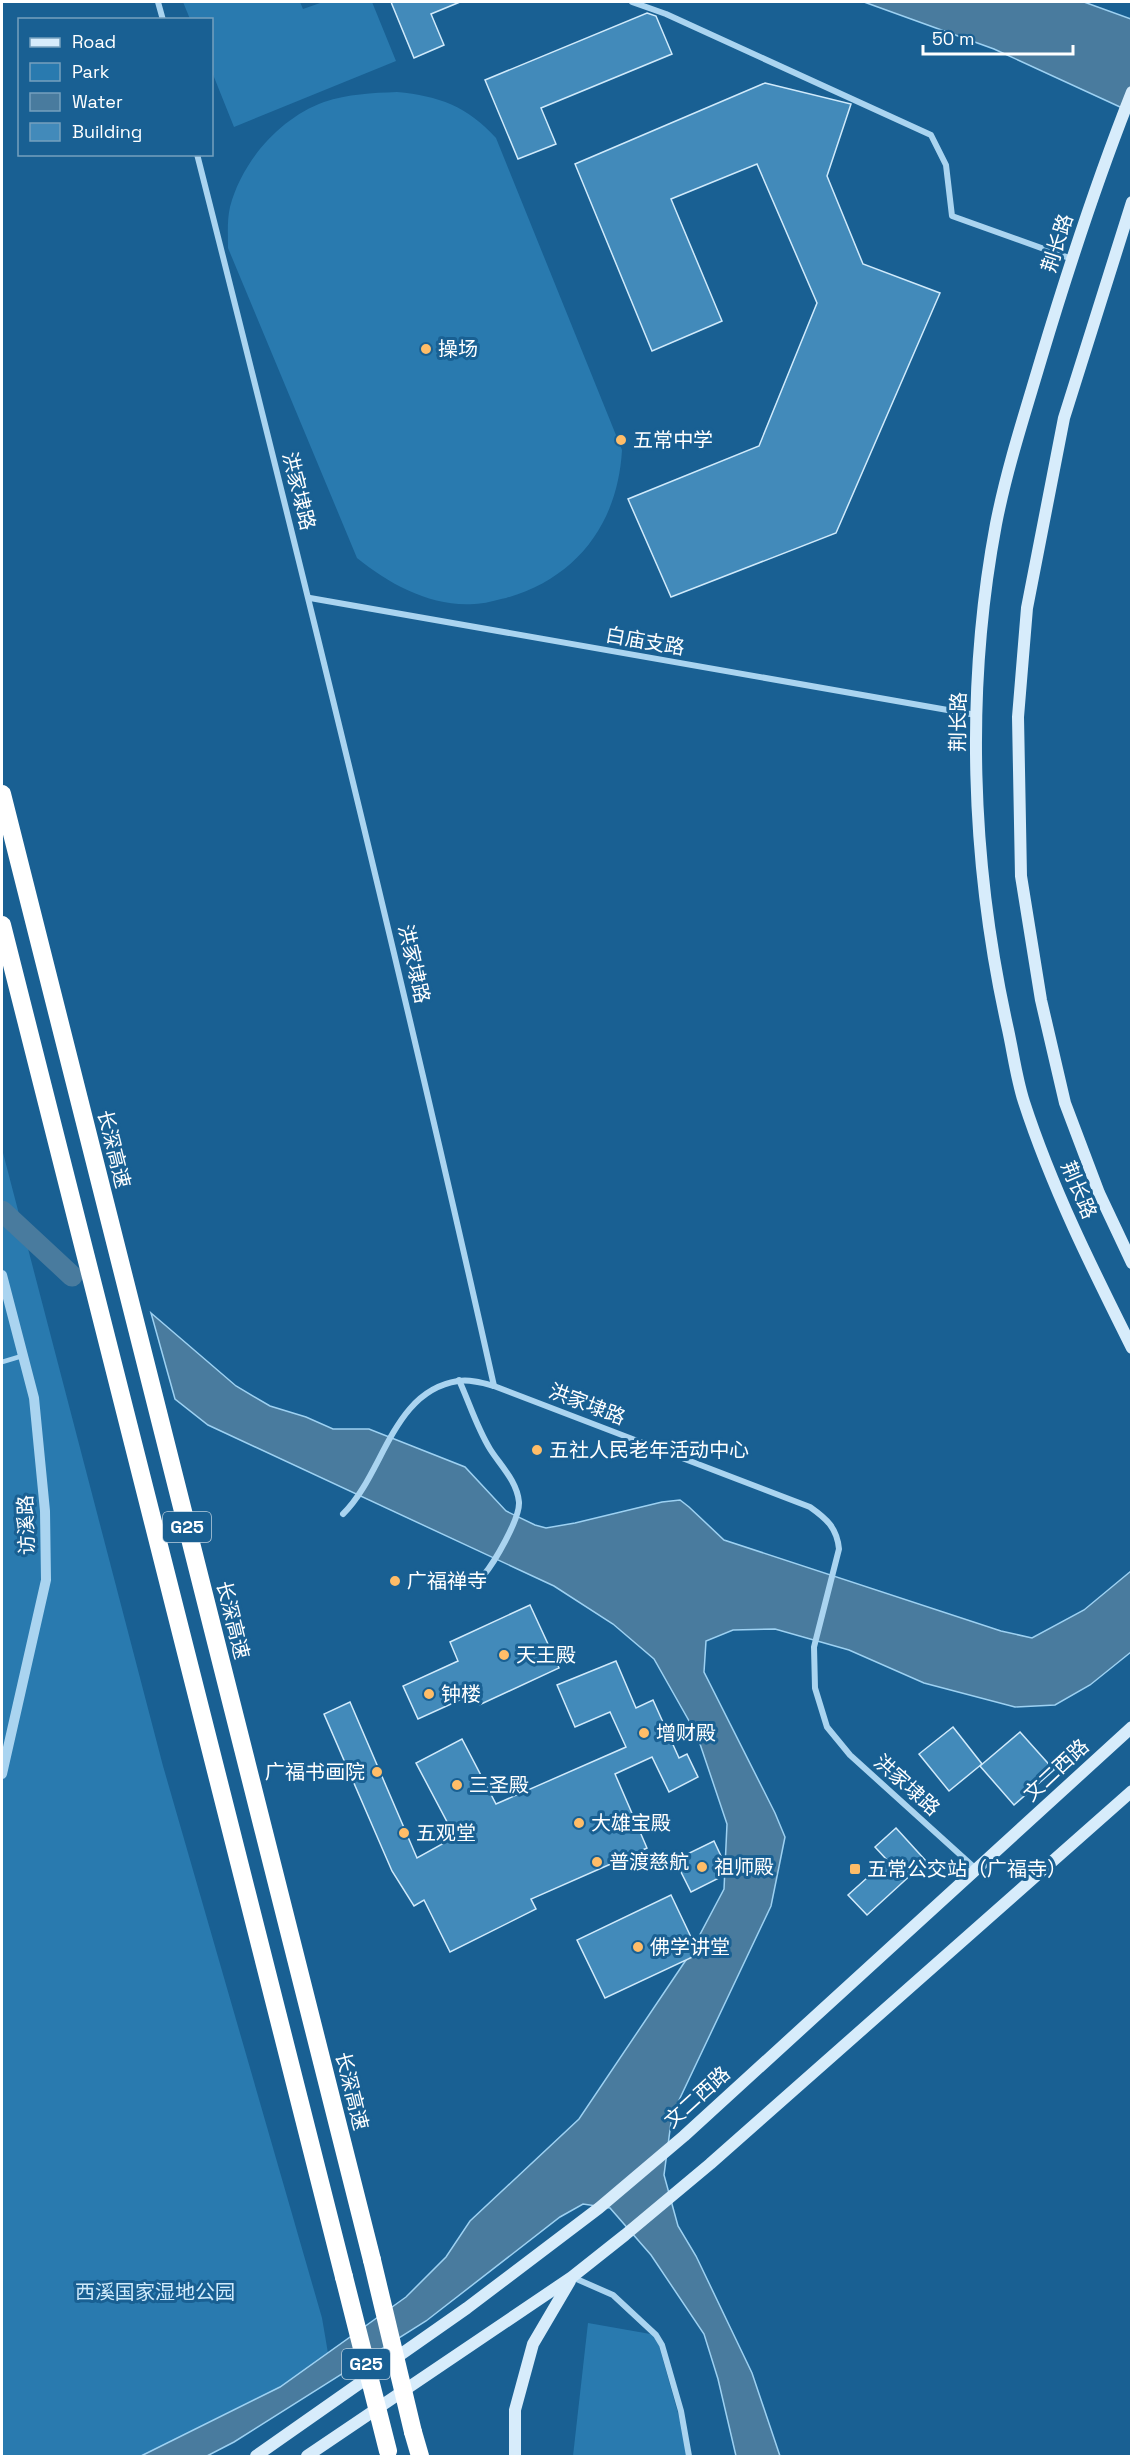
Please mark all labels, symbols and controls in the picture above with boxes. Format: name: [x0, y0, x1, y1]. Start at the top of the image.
legend: [18, 18, 213, 156]
scale bar: [923, 18, 1073, 56]
text: 50 m: [932, 27, 974, 50]
text: Road: [72, 30, 116, 53]
text: Park: [72, 60, 110, 83]
text: Water: [72, 90, 123, 113]
text: Building: [72, 120, 142, 143]
street label: 荆长路: [1035, 210, 1079, 276]
place label: 操场: [438, 336, 478, 362]
marker: 操场: [419, 342, 433, 356]
place label: 五常中学: [633, 427, 713, 453]
marker: 五常中学: [614, 433, 628, 447]
street label: 洪家埭路: [277, 449, 321, 533]
street label: 白庙支路: [603, 621, 687, 661]
street label: 荆长路: [944, 692, 972, 752]
street label: 洪家埭路: [392, 922, 436, 1006]
street label: 长深高速: [92, 1107, 136, 1191]
street label: 荆长路: [1055, 1157, 1103, 1223]
street label: 洪家埭路: [545, 1378, 629, 1430]
place label: 五社人民老年活动中心: [549, 1437, 749, 1463]
marker: 五社人民老年活动中心: [530, 1443, 544, 1457]
street label: 访溪路: [12, 1495, 40, 1555]
road number: G25: [163, 1512, 211, 1542]
place label: 广福禅寺: [407, 1568, 487, 1594]
marker: 广福禅寺: [388, 1574, 402, 1588]
street label: 长深高速: [211, 1578, 255, 1662]
place label: 天王殿: [516, 1642, 576, 1668]
marker: 天王殿: [497, 1648, 511, 1662]
place label: 钟楼: [441, 1681, 481, 1707]
marker: 钟楼: [422, 1687, 436, 1701]
place label: 增财殿: [656, 1720, 716, 1746]
marker: 增财殿: [637, 1726, 651, 1740]
street label: 文二西路: [1018, 1733, 1094, 1807]
street label: 洪家埭路: [869, 1749, 945, 1821]
place label: 广福书画院: [265, 1759, 365, 1785]
marker: 广福书画院: [370, 1765, 384, 1779]
place label: 三圣殿: [469, 1772, 529, 1798]
marker: 三圣殿: [450, 1778, 464, 1792]
place label: 大雄宝殿: [591, 1810, 671, 1836]
marker: 大雄宝殿: [572, 1816, 586, 1830]
place label: 五观堂: [416, 1820, 476, 1846]
marker: 五观堂: [397, 1826, 411, 1840]
place label: 普渡慈航: [609, 1849, 689, 1875]
place label: 祖师殿: [714, 1854, 774, 1880]
marker: 普渡慈航: [590, 1855, 604, 1869]
place label: 五常公交站（广福寺）: [867, 1856, 1067, 1882]
marker: 祖师殿: [695, 1860, 709, 1874]
marker: 五常公交站（广福寺）: [848, 1862, 862, 1876]
place label: 佛学讲堂: [650, 1934, 730, 1960]
marker: 佛学讲堂: [631, 1940, 645, 1954]
street label: 长深高速: [330, 2049, 374, 2133]
street label: 文二西路: [659, 2061, 735, 2133]
park label: 西溪国家湿地公园: [75, 2279, 235, 2305]
road number: G25: [342, 2349, 390, 2379]

